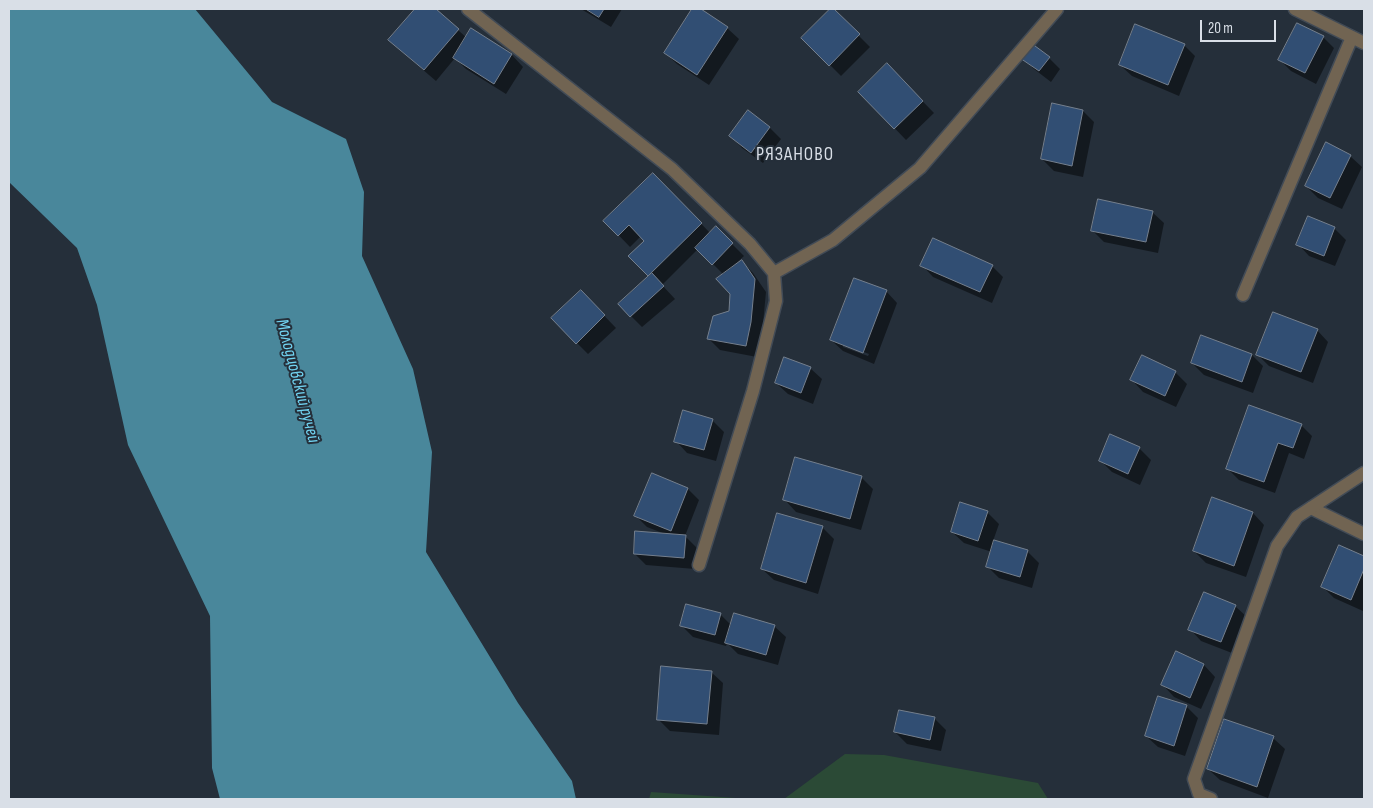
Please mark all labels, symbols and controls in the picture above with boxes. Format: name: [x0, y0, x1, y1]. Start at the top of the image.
scale bar: [1203, 10, 1279, 42]
text: 20 m: [1208, 19, 1233, 38]
district label: РЯЗАНОВО: [755, 144, 835, 166]
water label: Молодцовский ручей: [270, 317, 324, 445]

